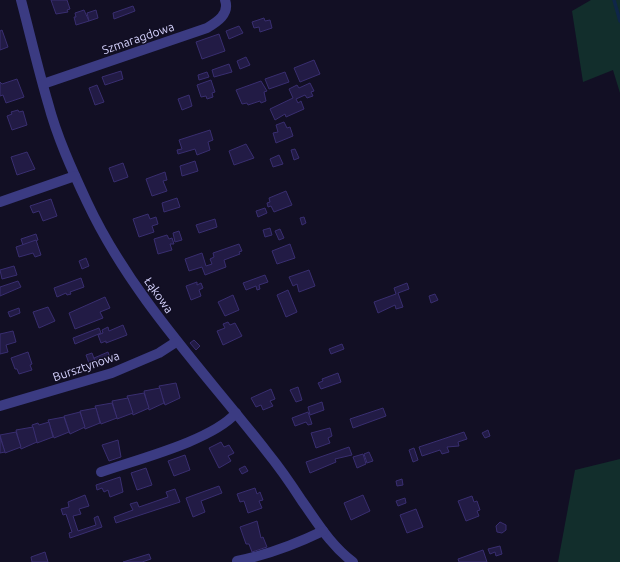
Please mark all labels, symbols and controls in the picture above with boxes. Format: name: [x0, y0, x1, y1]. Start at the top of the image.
street label: Szmaragdowa: [100, 20, 176, 56]
street label: Łąkowa: [142, 275, 176, 315]
street label: Bursztynowa: [51, 349, 121, 383]

